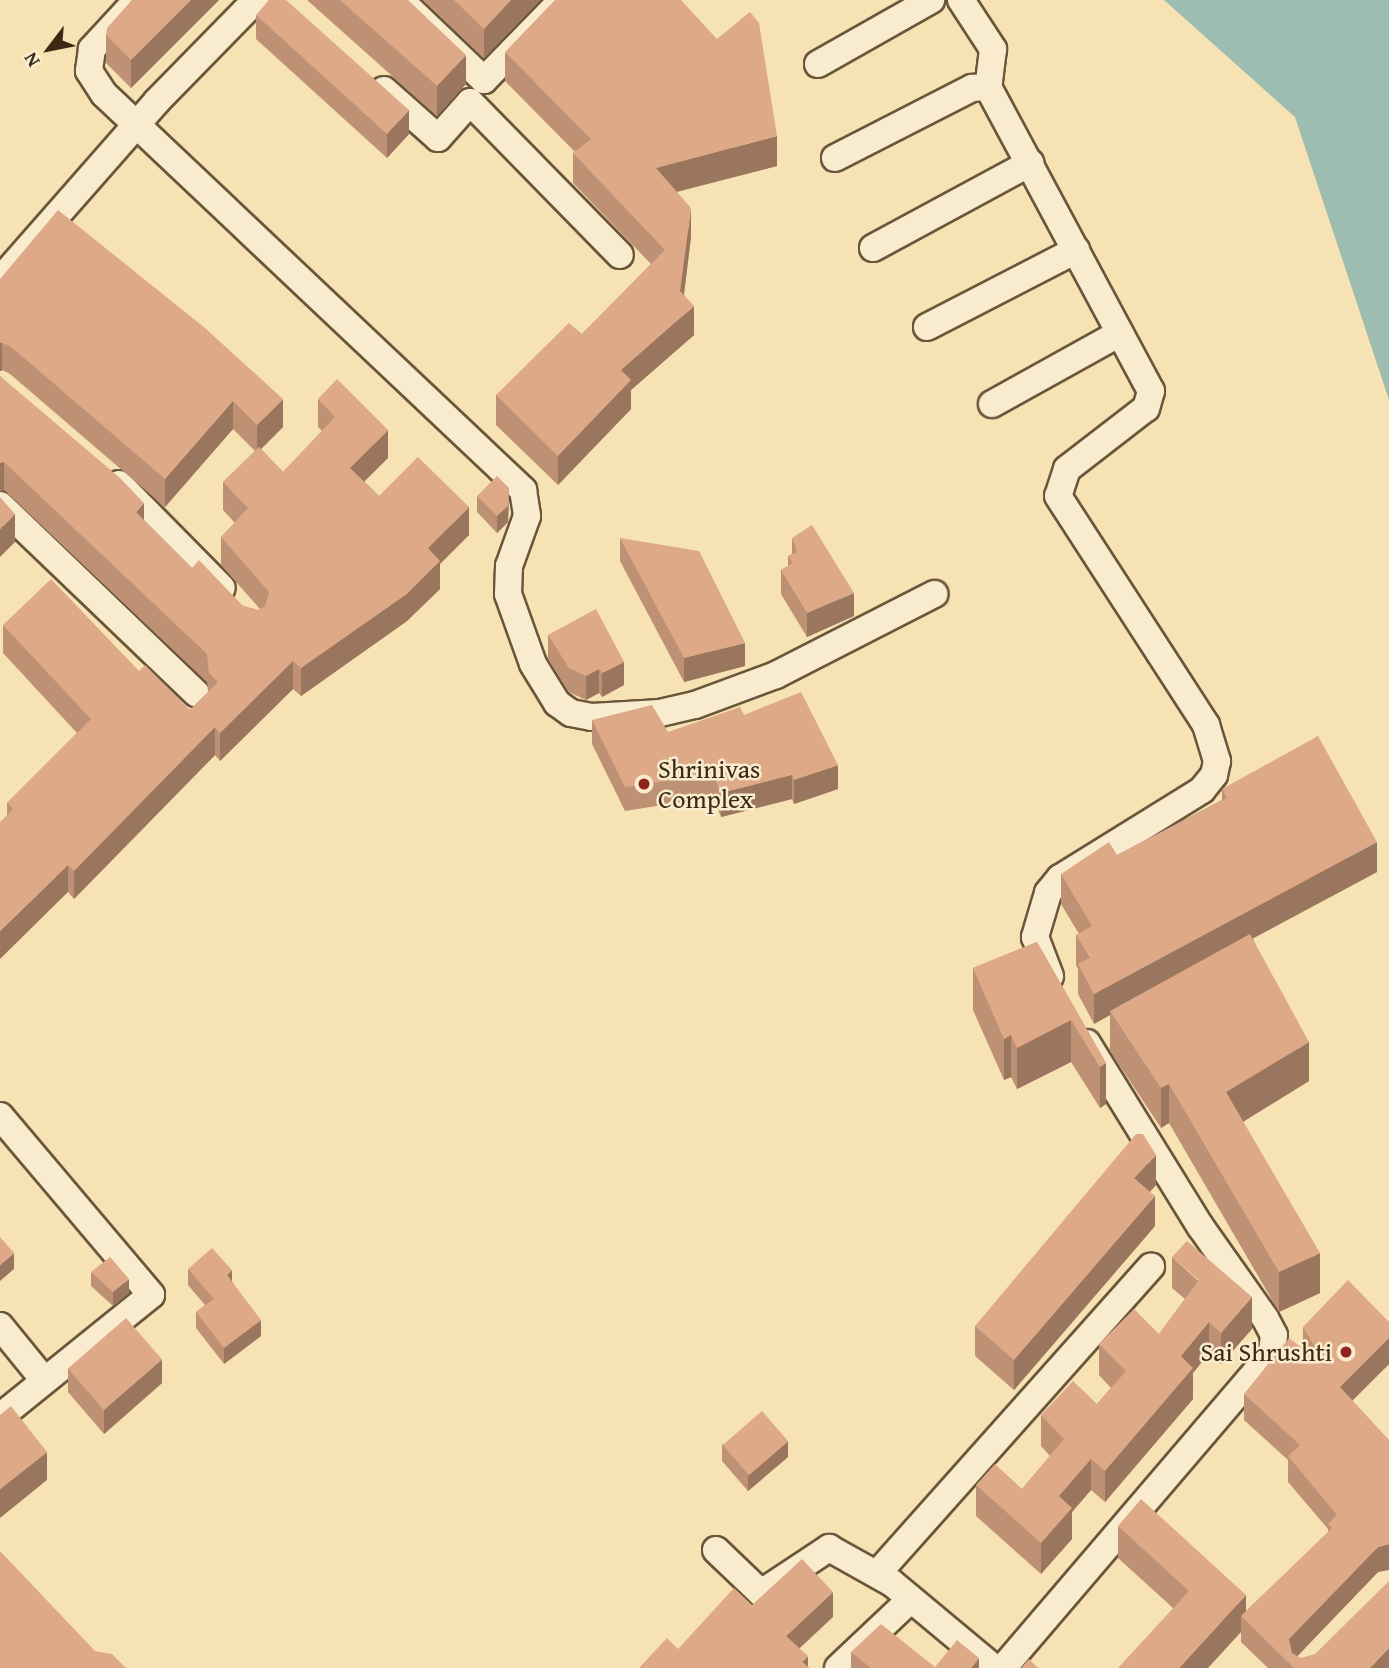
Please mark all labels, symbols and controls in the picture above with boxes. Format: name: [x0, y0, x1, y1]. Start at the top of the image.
north arrow: [14, 14, 84, 84]
text: N: [16, 47, 46, 73]
place label: Shrinivas Complex: [658, 753, 760, 814]
marker: Shrinivas Complex: [636, 776, 652, 792]
place label: Sai Shrushti: [1201, 1336, 1332, 1368]
marker: Sai Shrushti: [1338, 1344, 1354, 1360]

